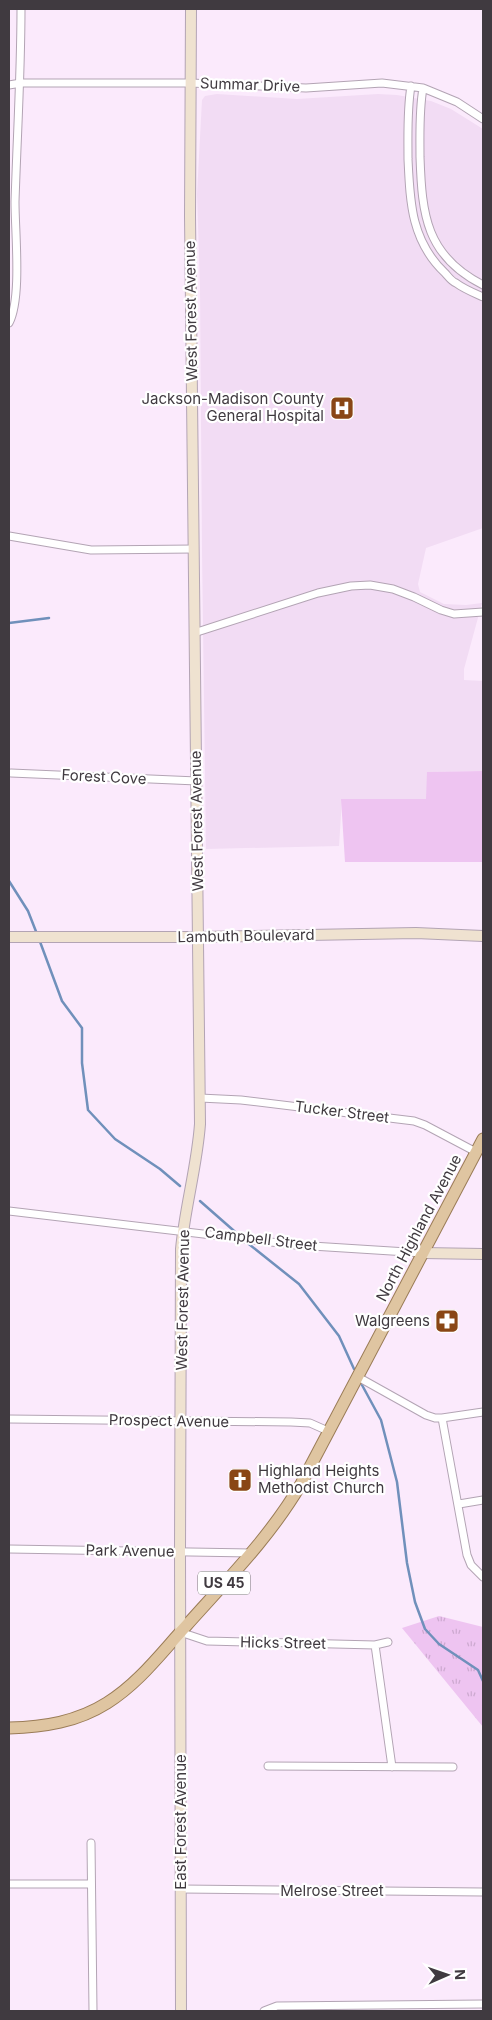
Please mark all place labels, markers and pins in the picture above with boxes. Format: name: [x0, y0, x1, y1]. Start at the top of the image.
place label: Jackson-Madison County General Hospital: [141, 389, 325, 425]
hospital icon: Jackson-Madison County General Hospital: [329, 395, 355, 421]
pharmacy icon: Walgreens: [434, 1308, 460, 1334]
place label: Walgreens: [355, 1311, 430, 1330]
place label: Highland Heights Methodist Church: [258, 1461, 384, 1497]
church icon: Highland Heights Methodist Church: [227, 1467, 253, 1493]

